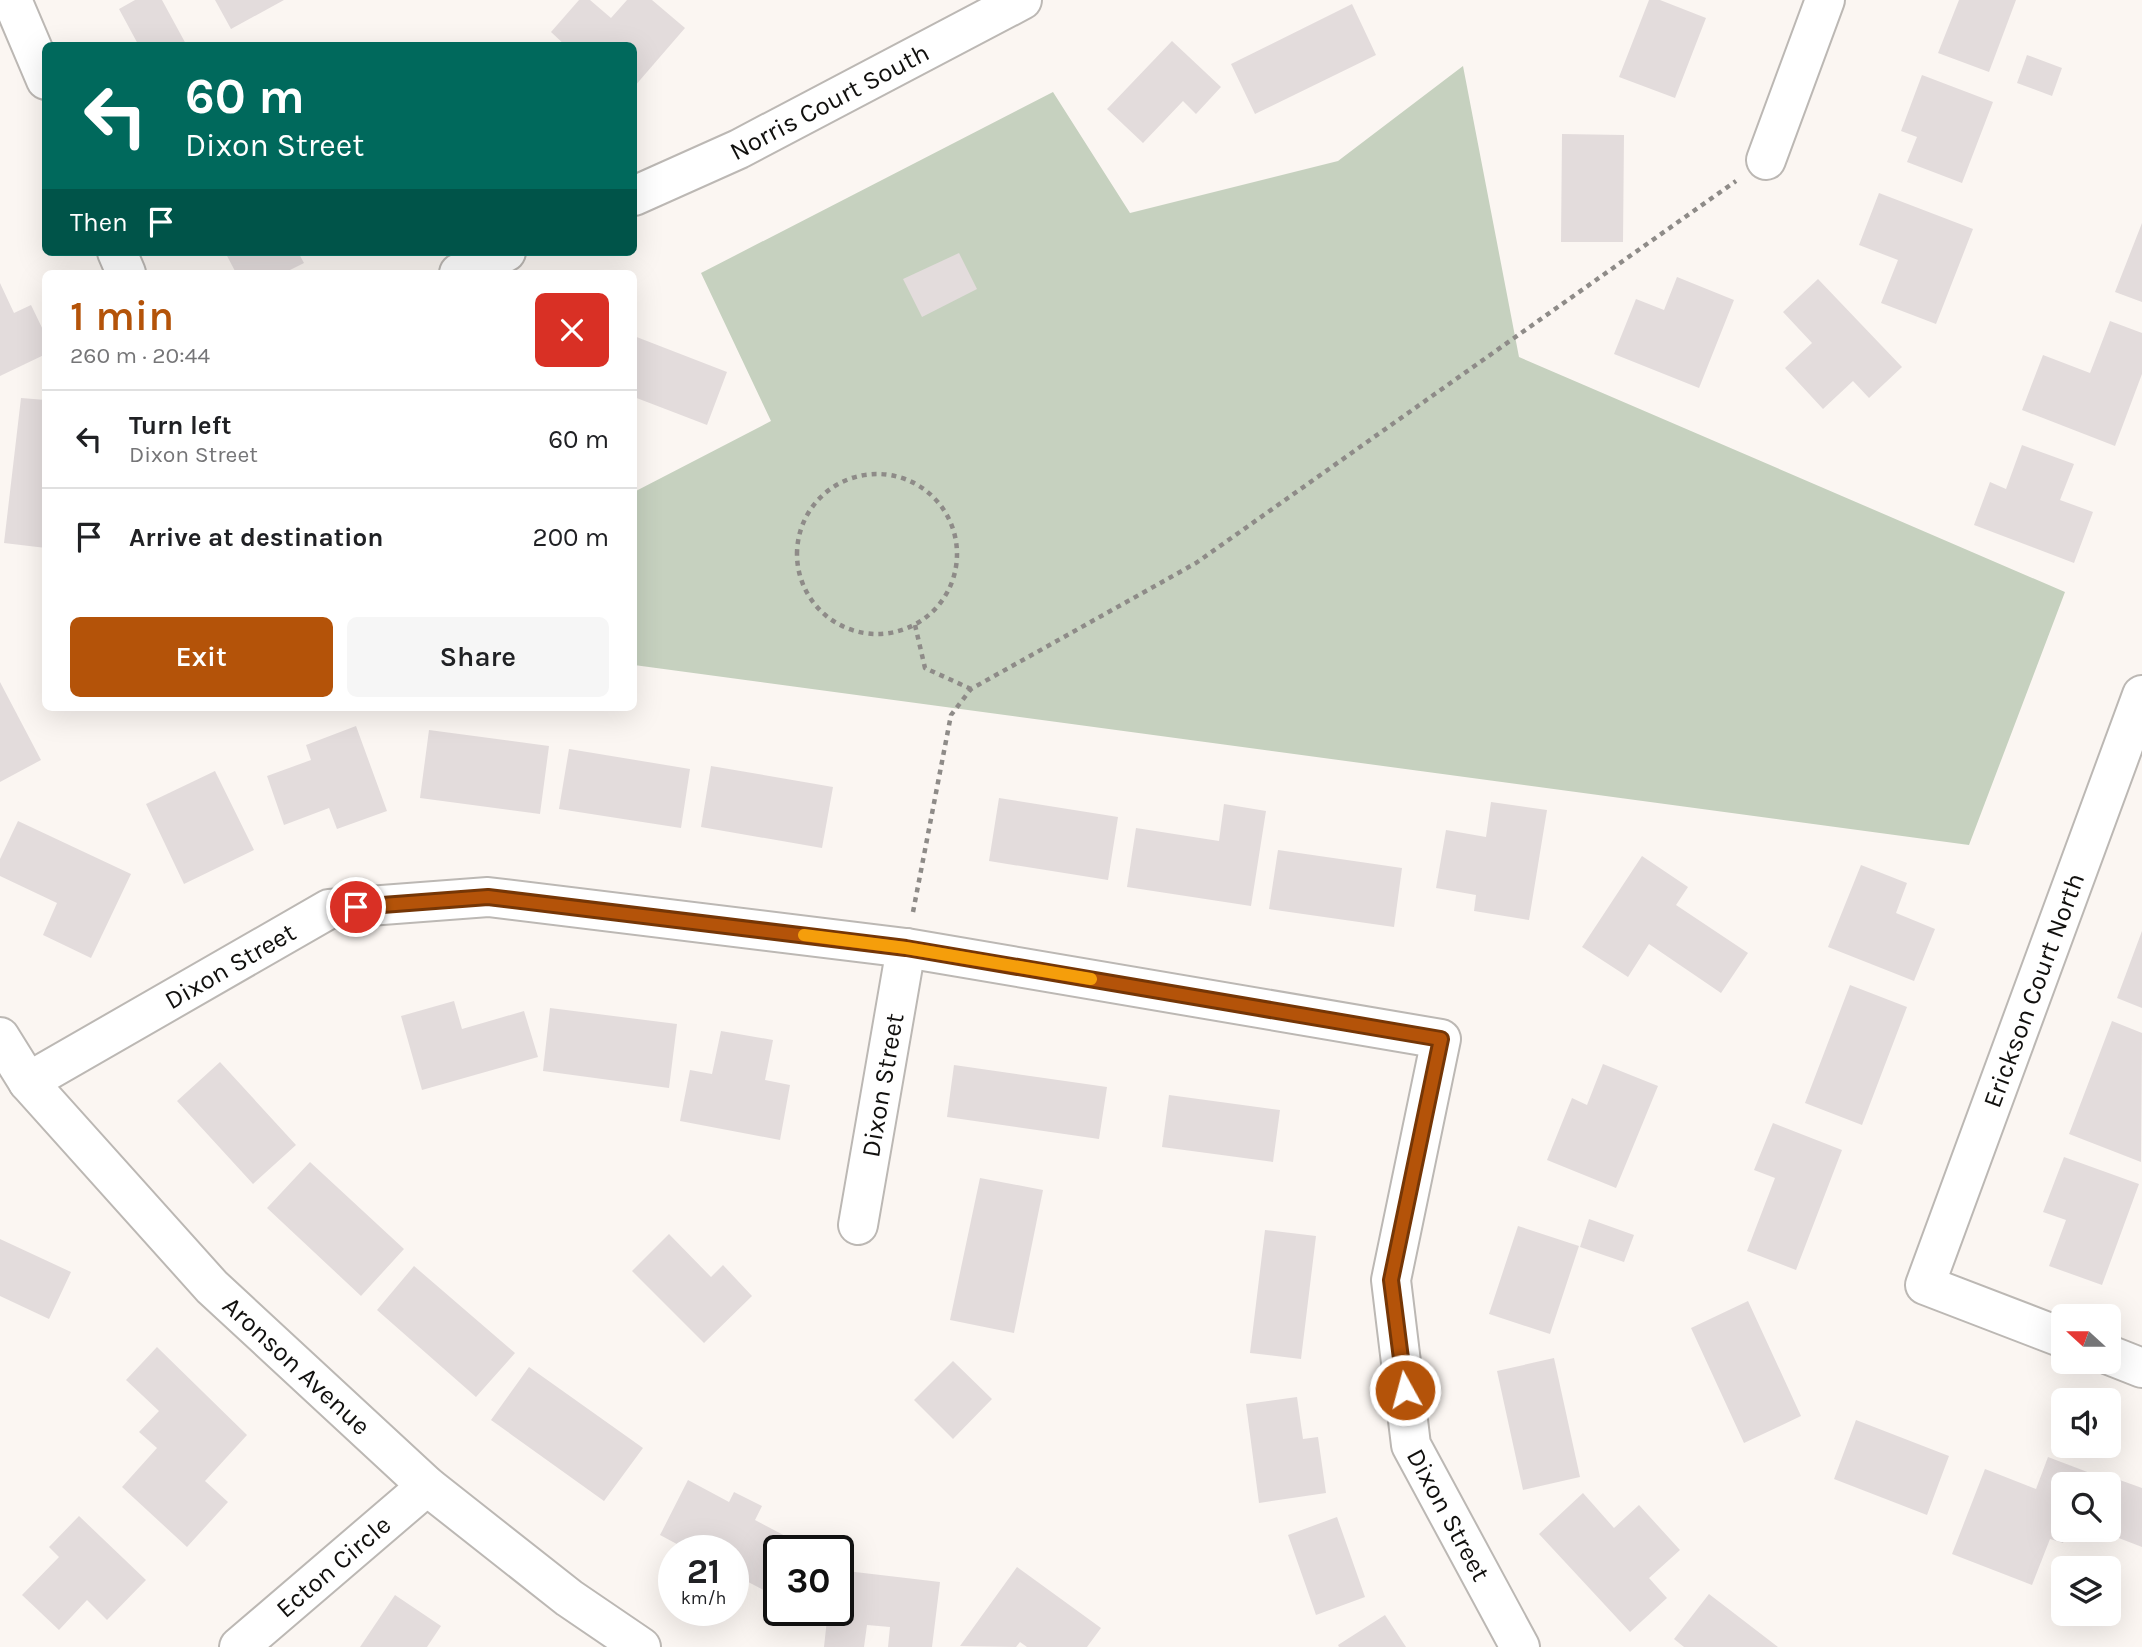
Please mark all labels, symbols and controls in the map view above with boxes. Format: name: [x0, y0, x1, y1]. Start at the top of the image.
street label: Norris Court South: [724, 37, 934, 167]
text: 60 m: [185, 68, 305, 125]
icon: left: [70, 70, 161, 161]
text: Dixon Street: [185, 127, 364, 164]
icon: arrive: [142, 203, 180, 241]
text: Then: [70, 207, 128, 238]
text: 1 min: [70, 291, 174, 341]
button: close: [535, 293, 609, 367]
text: 260 m · 20:44: [70, 342, 210, 369]
text: Turn left: [129, 410, 231, 441]
icon: left: [70, 420, 108, 458]
text: 60 m: [548, 424, 609, 455]
text: Dixon Street: [129, 441, 258, 468]
icon: arrive: [70, 518, 108, 556]
text: Arrive at destination: [129, 522, 383, 553]
text: 200 m: [533, 522, 609, 553]
button: Exit: [70, 617, 333, 697]
button: Share: [347, 617, 609, 697]
street label: Erickson Court North: [1977, 869, 2091, 1112]
pin: [326, 877, 386, 937]
icon: arrive: [337, 888, 375, 926]
street label: Dixon Street: [159, 916, 301, 1016]
street label: Dixon Street: [855, 1011, 910, 1160]
street label: Aronson Avenue: [216, 1290, 377, 1442]
north arrow: [2051, 1304, 2121, 1374]
map controls: [2051, 1304, 2121, 1626]
position arrow: [1368, 1353, 1442, 1427]
button: sound: [2051, 1388, 2121, 1458]
street label: Dixon Street: [1400, 1443, 1497, 1587]
button: search: [2051, 1472, 2121, 1542]
street label: Ecton Circle: [270, 1509, 397, 1624]
speed limit sign: 30: [763, 1535, 854, 1626]
text: 21: [687, 1551, 720, 1592]
button: layers: [2051, 1556, 2121, 1626]
text: km/h: [681, 1587, 726, 1609]

